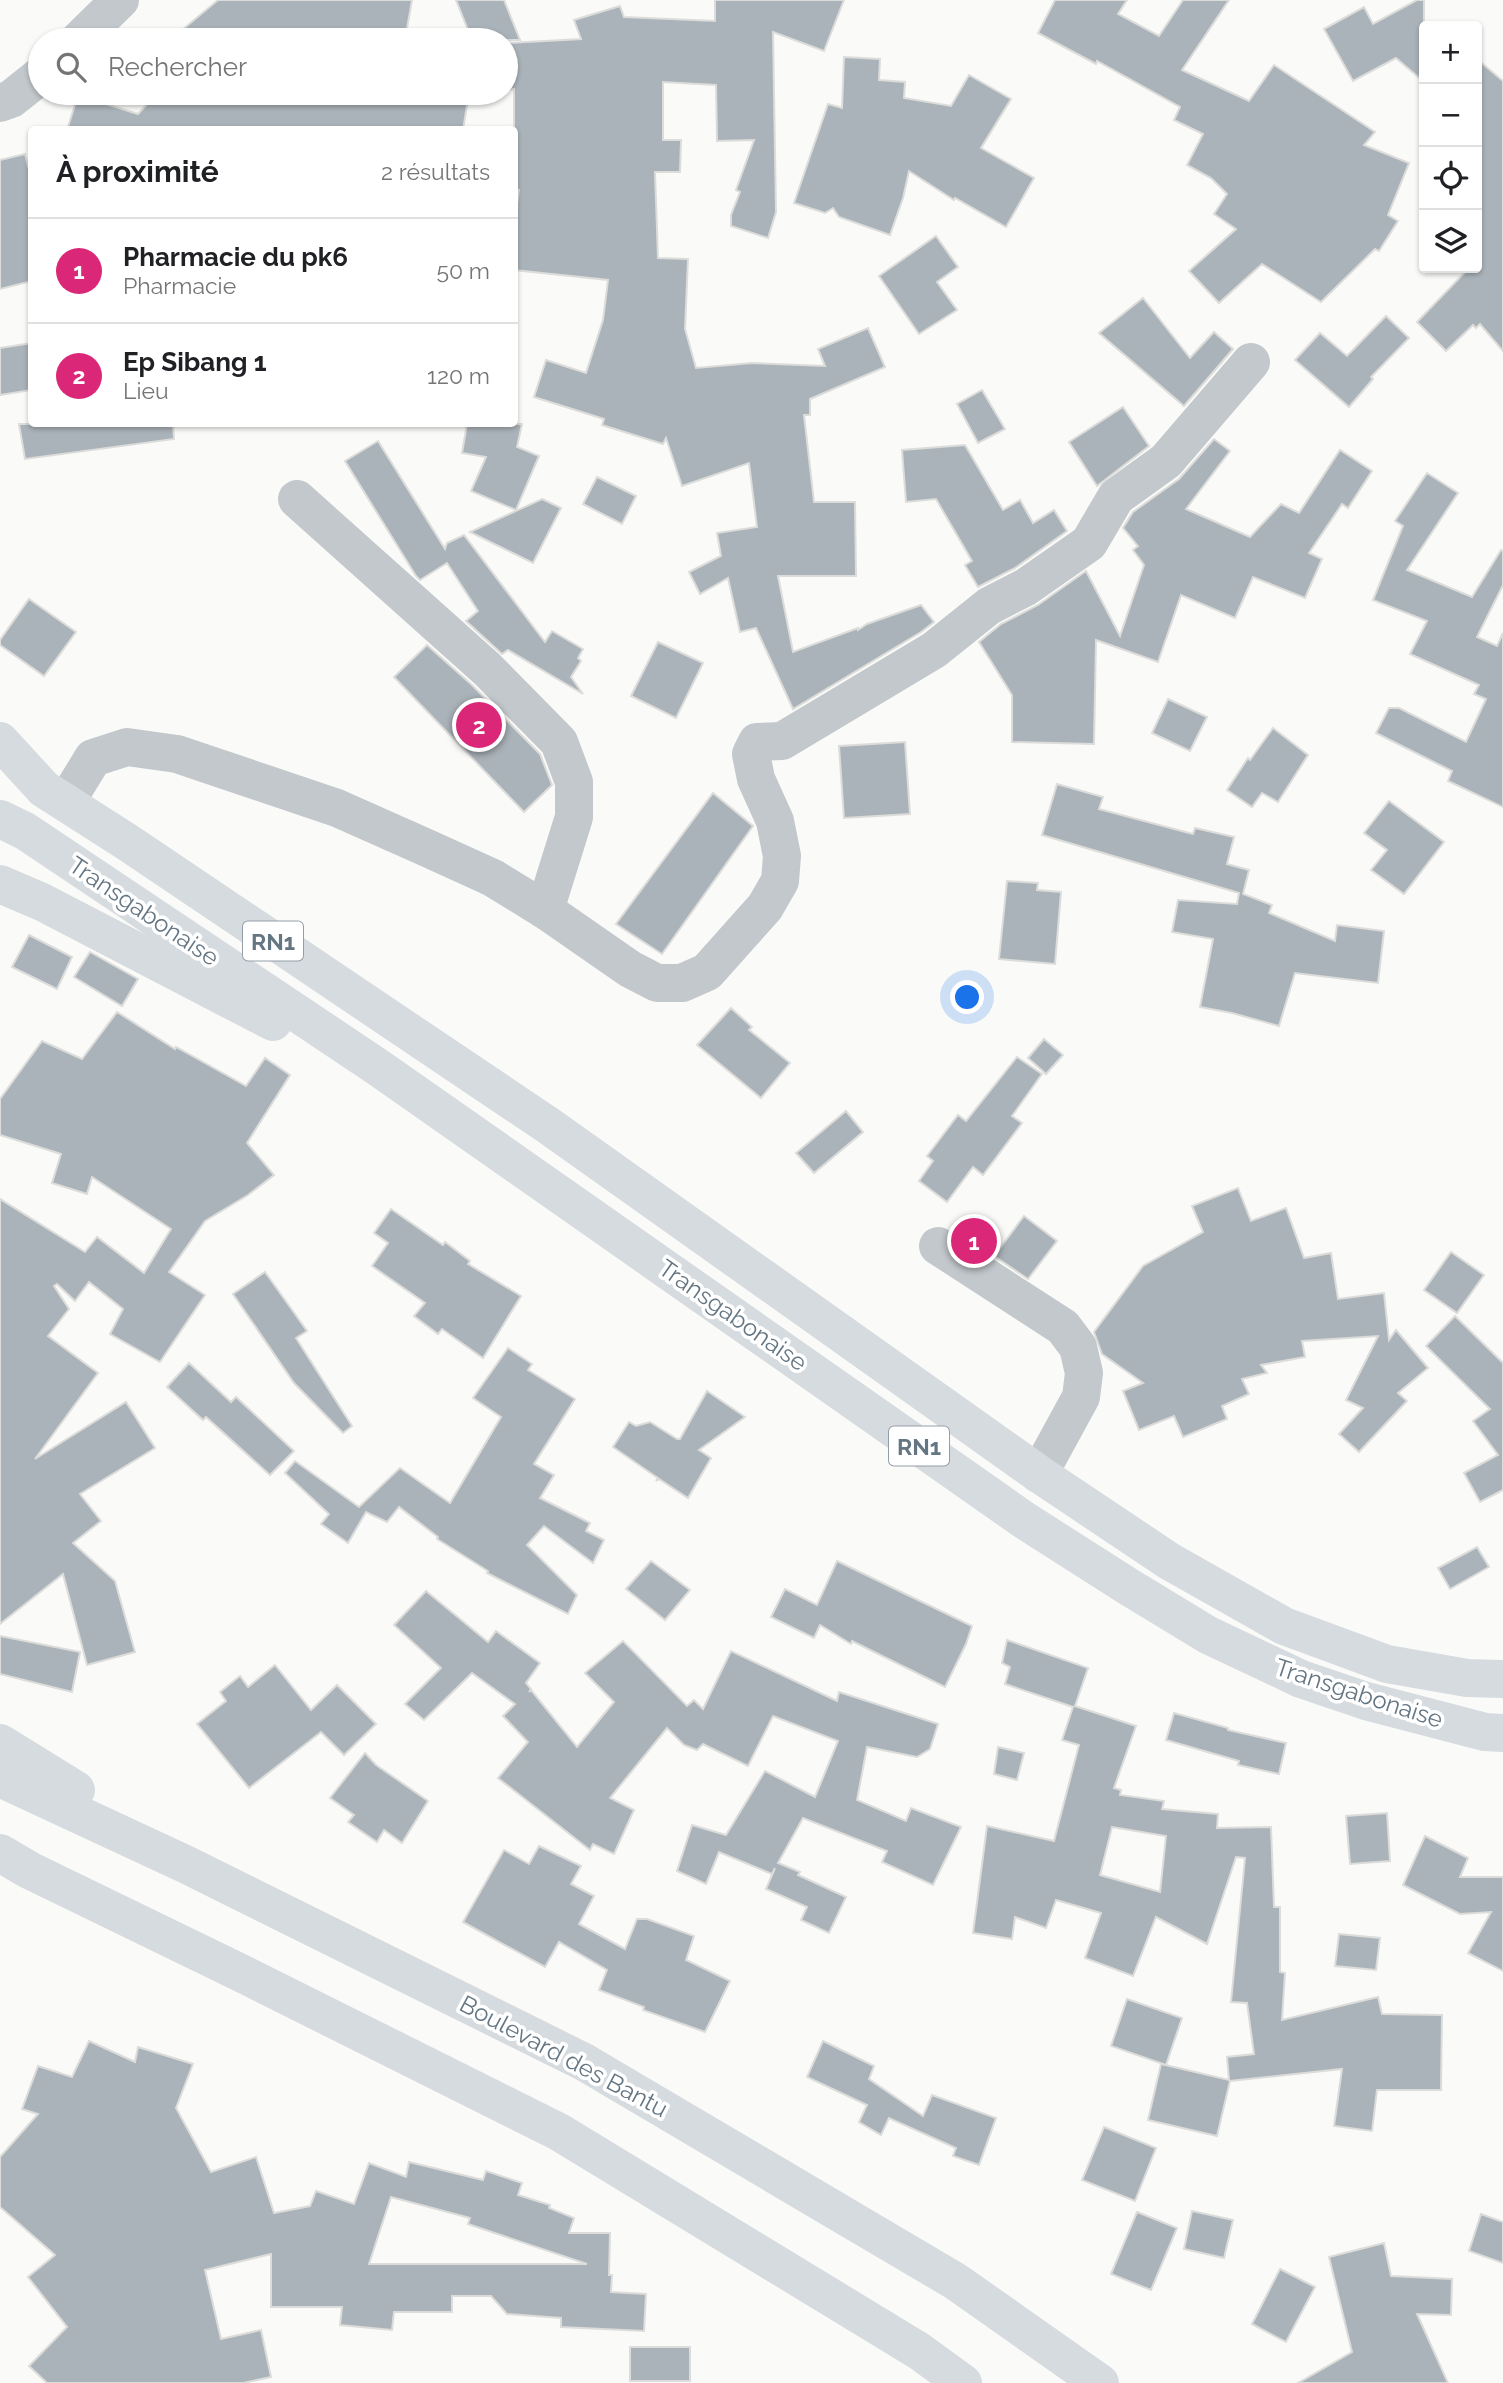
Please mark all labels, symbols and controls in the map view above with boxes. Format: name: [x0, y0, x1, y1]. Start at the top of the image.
map controls: [1419, 21, 1482, 273]
button: +: [1419, 21, 1482, 84]
search box: [28, 28, 518, 105]
icon: search: [52, 48, 90, 86]
text: Rechercher: [108, 52, 247, 82]
button: −: [1419, 84, 1482, 147]
button: locate: [1419, 147, 1482, 210]
text: À proximité: [56, 154, 219, 189]
text: 2 résultats: [381, 158, 490, 185]
button: layers: [1419, 210, 1482, 273]
text: Pharmacie du pk6: [123, 242, 348, 272]
text: 1: [73, 257, 85, 284]
text: 50 m: [436, 257, 490, 284]
text: Pharmacie: [123, 272, 236, 299]
text: Ep Sibang 1: [123, 347, 267, 377]
text: 2: [73, 362, 85, 389]
text: 120 m: [427, 362, 490, 389]
text: Lieu: [123, 377, 169, 404]
pin: 2: [456, 699, 502, 751]
street label: Transgabonaise: [64, 850, 224, 972]
road number: RN1: [243, 922, 303, 960]
your location: [950, 980, 984, 1014]
pin: 1: [951, 1215, 997, 1267]
street label: Transgabonaise: [653, 1253, 813, 1377]
road number: RN1: [889, 1427, 949, 1466]
street label: Transgabonaise: [1272, 1652, 1446, 1734]
street label: Boulevard des Bantu: [455, 1989, 673, 2123]

